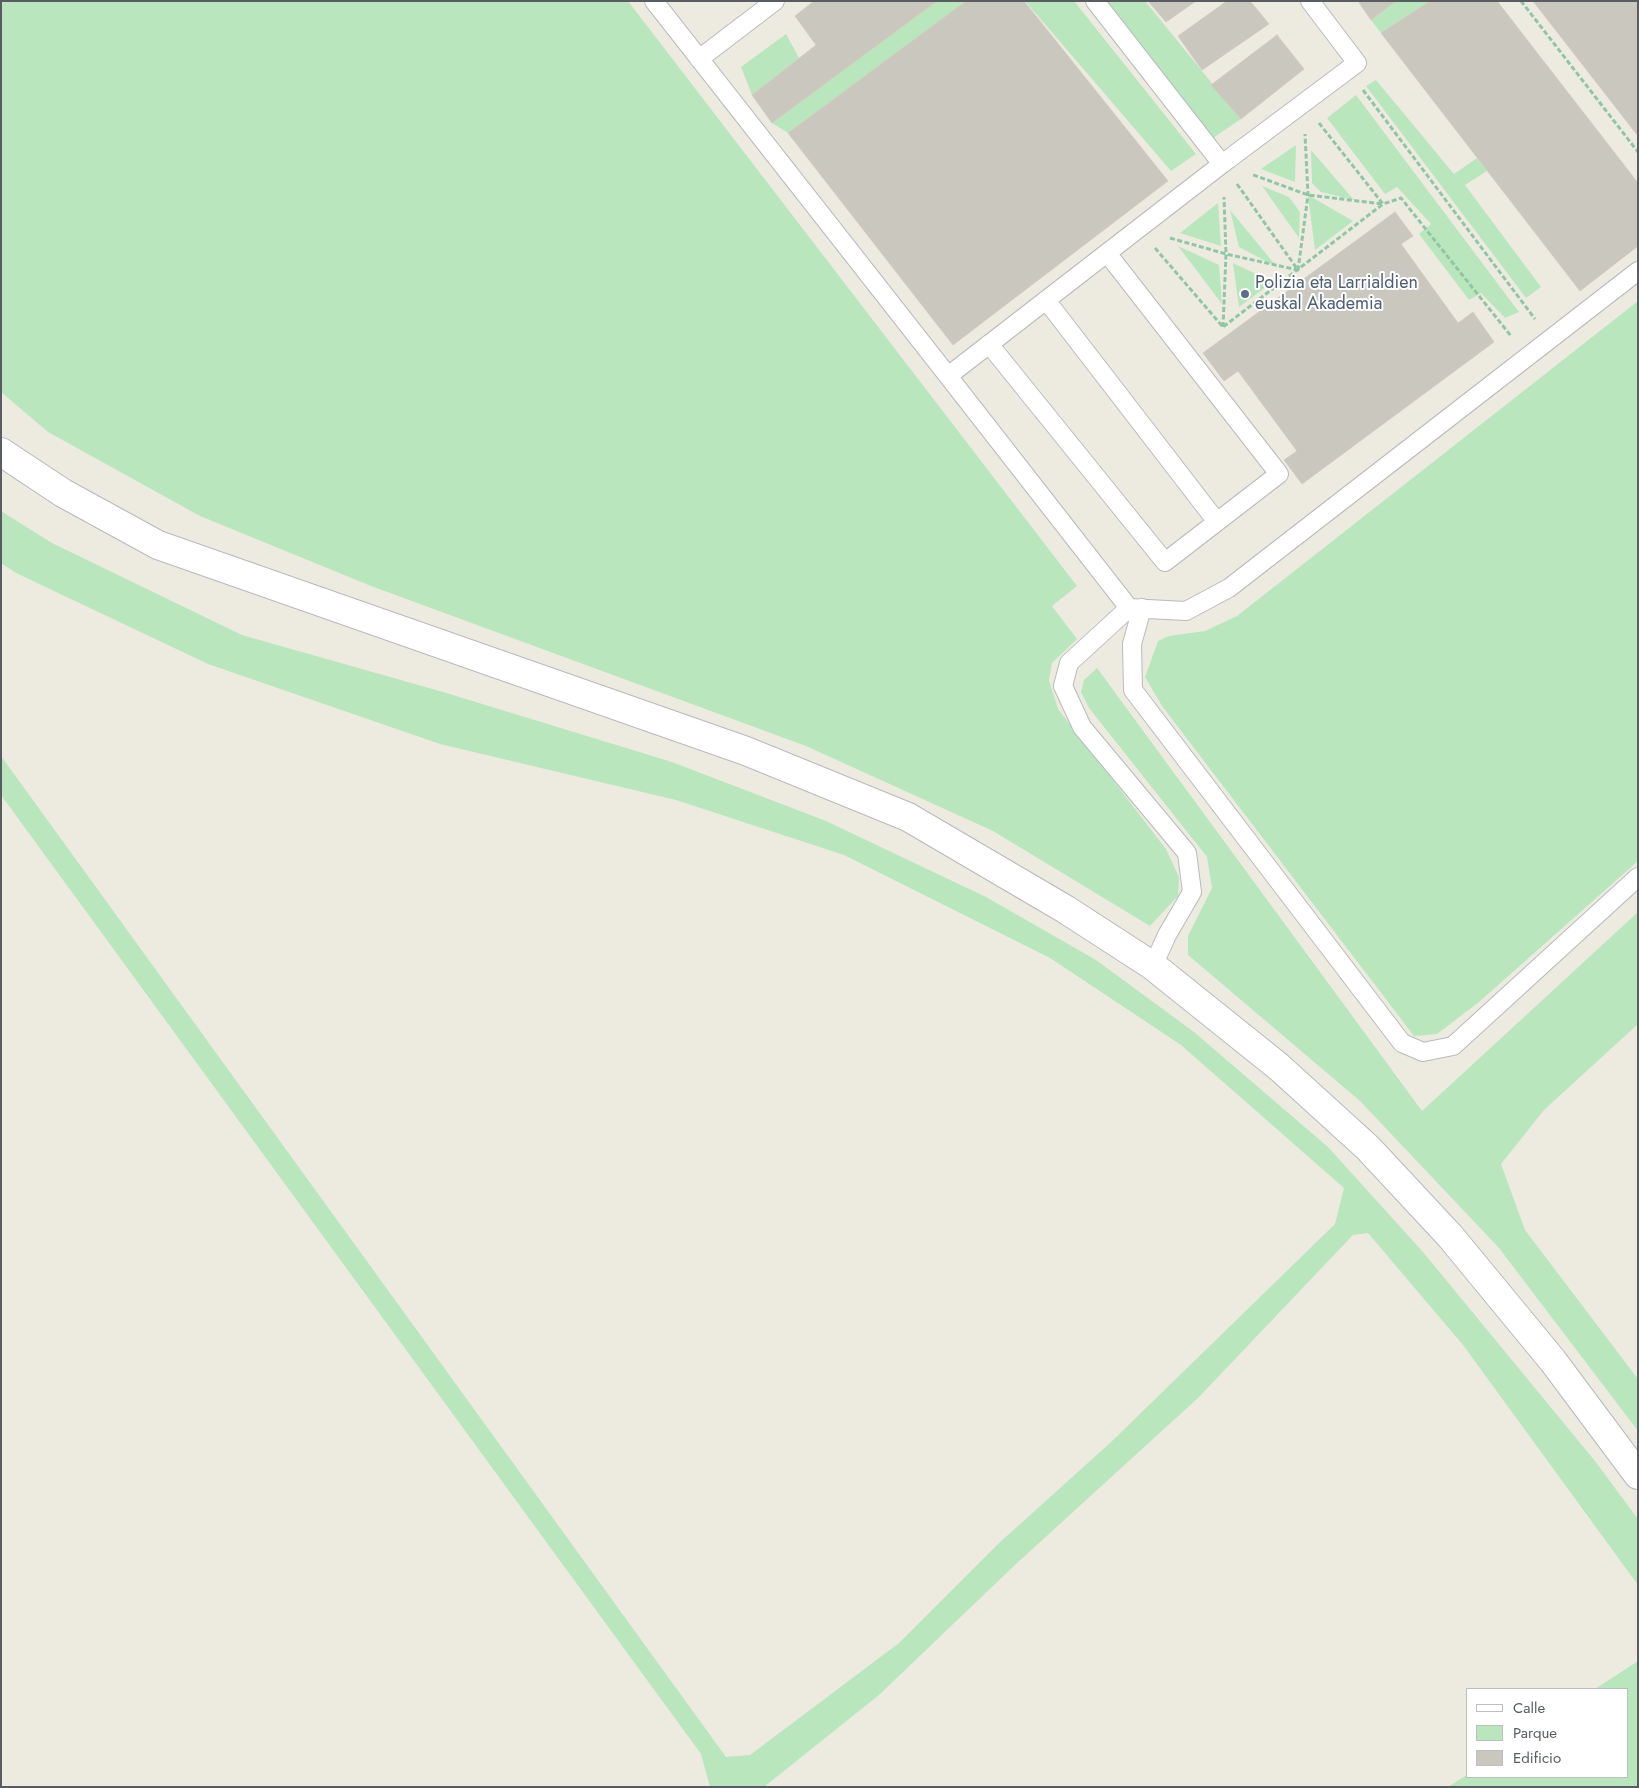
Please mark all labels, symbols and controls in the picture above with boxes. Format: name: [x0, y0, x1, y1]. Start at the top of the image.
place label: Polizia eta Larrialdien euskal Akademia: [1255, 273, 1418, 316]
marker: Polizia eta Larrialdien euskal Akademia: [1239, 288, 1251, 300]
legend: [1466, 1688, 1629, 1778]
text: Calle: [1513, 1697, 1545, 1719]
text: Parque: [1513, 1722, 1557, 1744]
text: Edificio: [1513, 1747, 1561, 1769]

